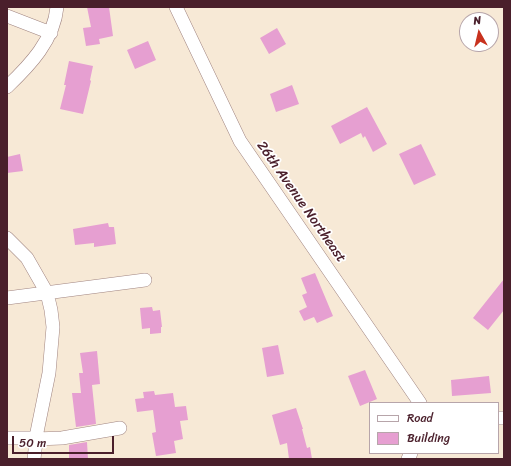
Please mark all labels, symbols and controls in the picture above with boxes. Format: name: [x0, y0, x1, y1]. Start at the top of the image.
text: N: [472, 11, 482, 31]
north arrow: [459, 12, 499, 52]
street label: 26th Avenue Northeast: [253, 138, 349, 266]
legend: [369, 402, 499, 454]
text: Road: [407, 407, 433, 429]
text: Building: [407, 427, 450, 449]
scale bar: [14, 428, 116, 454]
text: 50 m: [19, 432, 46, 454]

